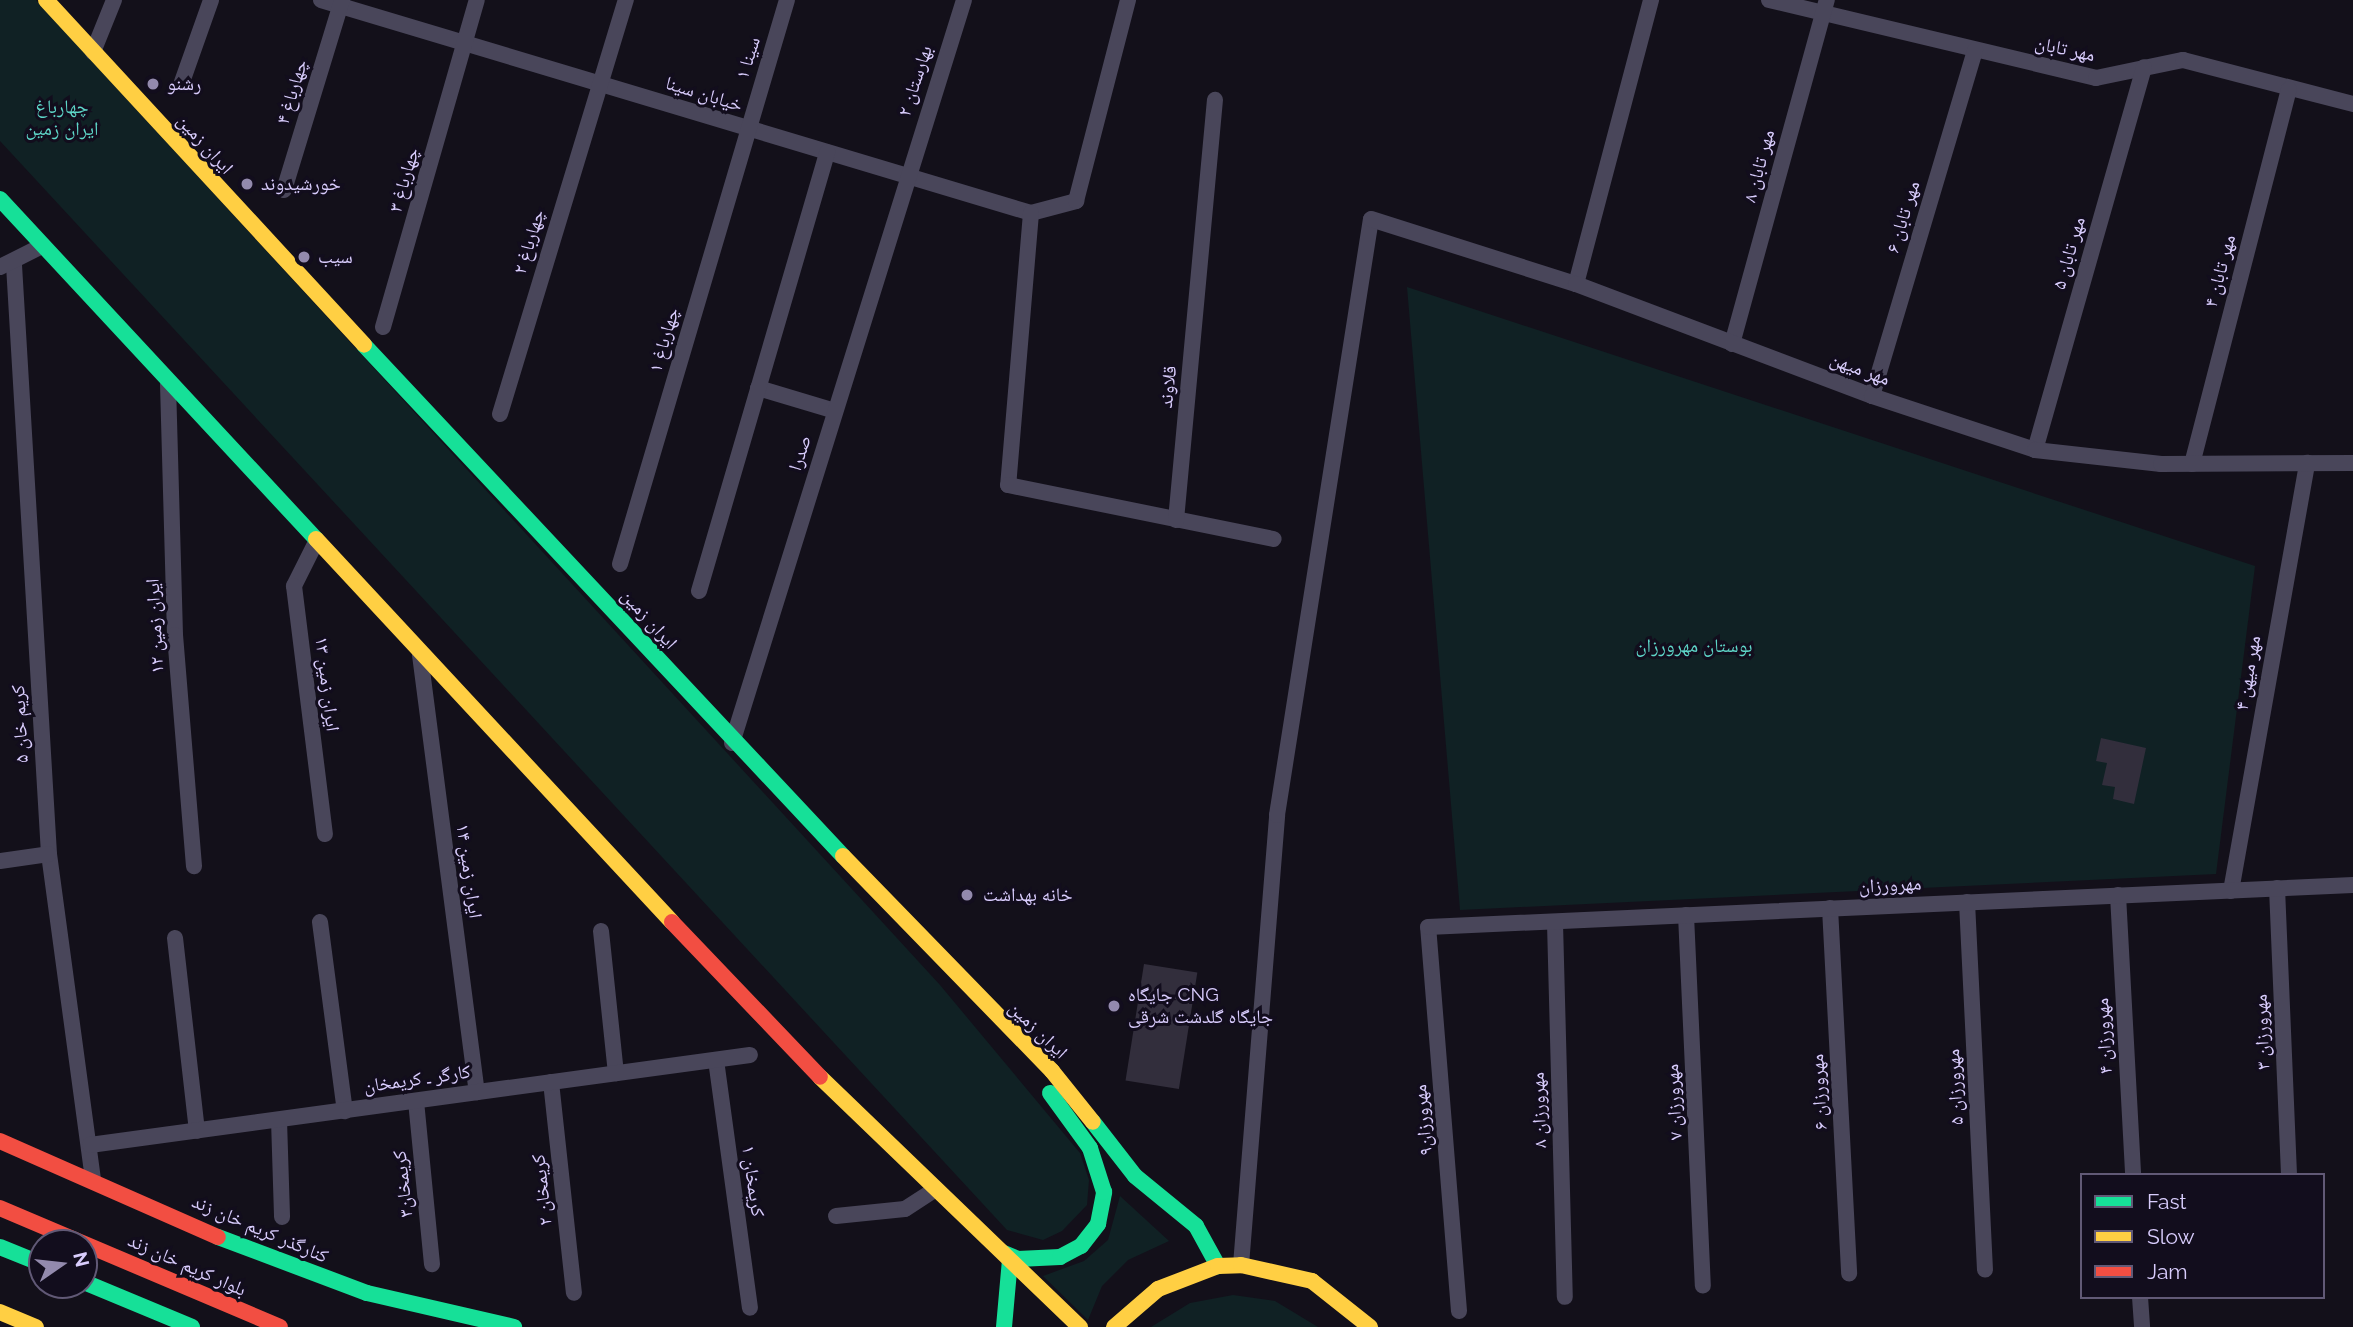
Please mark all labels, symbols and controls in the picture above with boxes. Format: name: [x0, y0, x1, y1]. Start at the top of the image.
street label: مهر تابان: [2033, 32, 2097, 66]
street label: سینا ۱: [731, 34, 765, 82]
street label: بهارستان ۲: [893, 43, 937, 119]
street label: چهارباغ ۴: [271, 57, 313, 127]
street label: خیابان سینا: [663, 71, 745, 117]
place label: رشنو: [167, 73, 201, 95]
marker: رشنو: [145, 76, 161, 92]
park label: چهارباغ ایران زمین: [25, 96, 99, 140]
street label: ایران زمین: [172, 109, 238, 179]
street label: مهر تابان ۸: [1738, 127, 1780, 205]
street label: چهارباغ ۳: [384, 145, 424, 215]
place label: خورشیدوند: [261, 173, 341, 195]
marker: خورشیدوند: [239, 176, 255, 192]
street label: مهر تابان ۶: [1881, 178, 1925, 256]
street label: چهارباغ ۲: [508, 207, 550, 277]
street label: مهر تابان ۵: [2048, 214, 2090, 292]
street label: مهر تابان ۴: [2199, 232, 2241, 310]
place label: سیب: [318, 246, 353, 268]
marker: سیب: [296, 249, 312, 265]
street label: چهارباغ ۱: [644, 305, 684, 375]
street label: مهر میهن: [1827, 348, 1893, 390]
street label: قلاوند: [1154, 365, 1182, 409]
street label: صدرا: [784, 433, 816, 473]
street label: ایران زمین ۱۲: [141, 578, 169, 674]
street label: ایران زمین: [616, 584, 682, 654]
street label: مهر میهن ۴: [2230, 634, 2266, 712]
street label: ایران زمین ۱۳: [310, 635, 344, 733]
park label: بوستان مهرورزان: [1635, 635, 1753, 657]
street label: کریم خان ۵: [7, 684, 33, 764]
street label: ایران زمین ۱۴: [451, 822, 487, 920]
street label: مهرورزان: [1858, 872, 1922, 898]
place label: خانه بهداشت: [983, 884, 1073, 906]
marker: خانه بهداشت: [957, 885, 977, 905]
place label: جایگاه CNG جایگاه گلدشت شرقی: [1128, 984, 1273, 1028]
street label: مهرورزان ۳: [2249, 994, 2275, 1070]
street label: ایران زمین: [1004, 996, 1072, 1064]
street label: مهرورزان ۴: [2091, 997, 2117, 1075]
marker: جایگاه CNG جایگاه گلدشت شرقی: [1106, 998, 1122, 1014]
street label: مهرورزان ۵: [1942, 1048, 1968, 1126]
street label: مهرورزان ۶: [1806, 1053, 1832, 1131]
street label: کارگر ـ کریمخان: [362, 1060, 472, 1098]
street label: مهرورزان ۷: [1661, 1063, 1687, 1141]
street label: مهرورزان ۸: [1526, 1072, 1552, 1148]
street label: مهرورزان۹: [1409, 1083, 1437, 1157]
street label: کریمخان ۱: [737, 1144, 769, 1218]
street label: کریمخان۳: [388, 1149, 418, 1219]
street label: کریمخان ۲: [527, 1153, 557, 1227]
legend: [2080, 1173, 2325, 1299]
text: Fast: [2147, 1189, 2187, 1214]
street label: کنارگذر کریم خان زند: [188, 1190, 332, 1268]
text: Slow: [2147, 1224, 2195, 1249]
north arrow: [28, 1229, 98, 1299]
street label: بلوار کریم خان زند: [124, 1229, 250, 1301]
text: N: [69, 1250, 94, 1269]
text: Jam: [2147, 1259, 2188, 1284]

